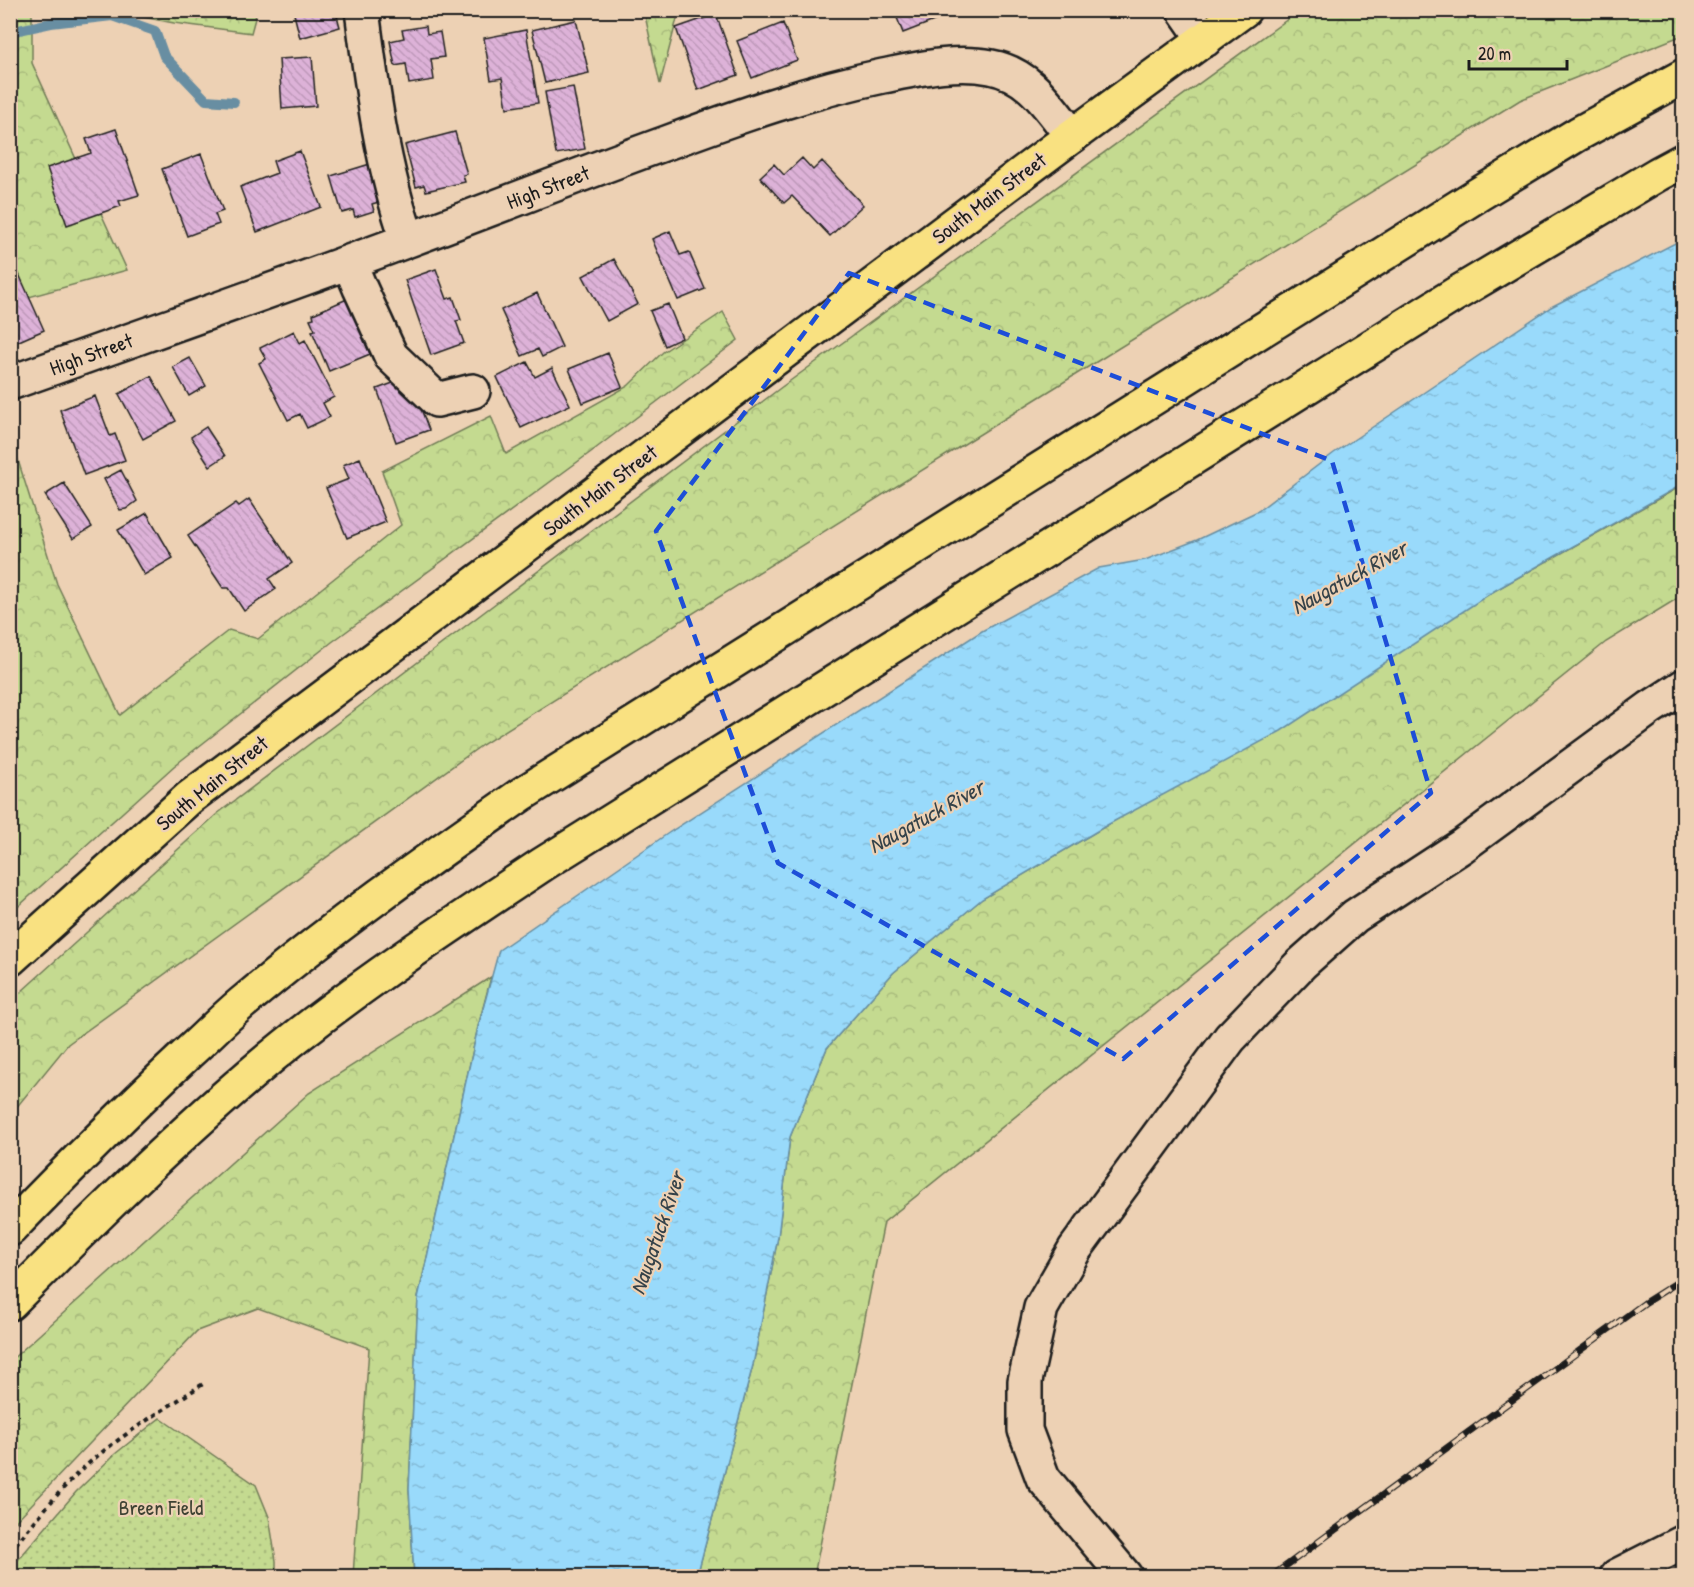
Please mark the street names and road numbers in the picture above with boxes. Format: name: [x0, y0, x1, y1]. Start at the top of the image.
street label: South Main Street: [926, 145, 1053, 251]
street label: High Street: [502, 158, 594, 216]
street label: High Street: [45, 325, 137, 382]
street label: South Main Street: [537, 437, 664, 543]
street label: South Main Street: [150, 728, 275, 837]

